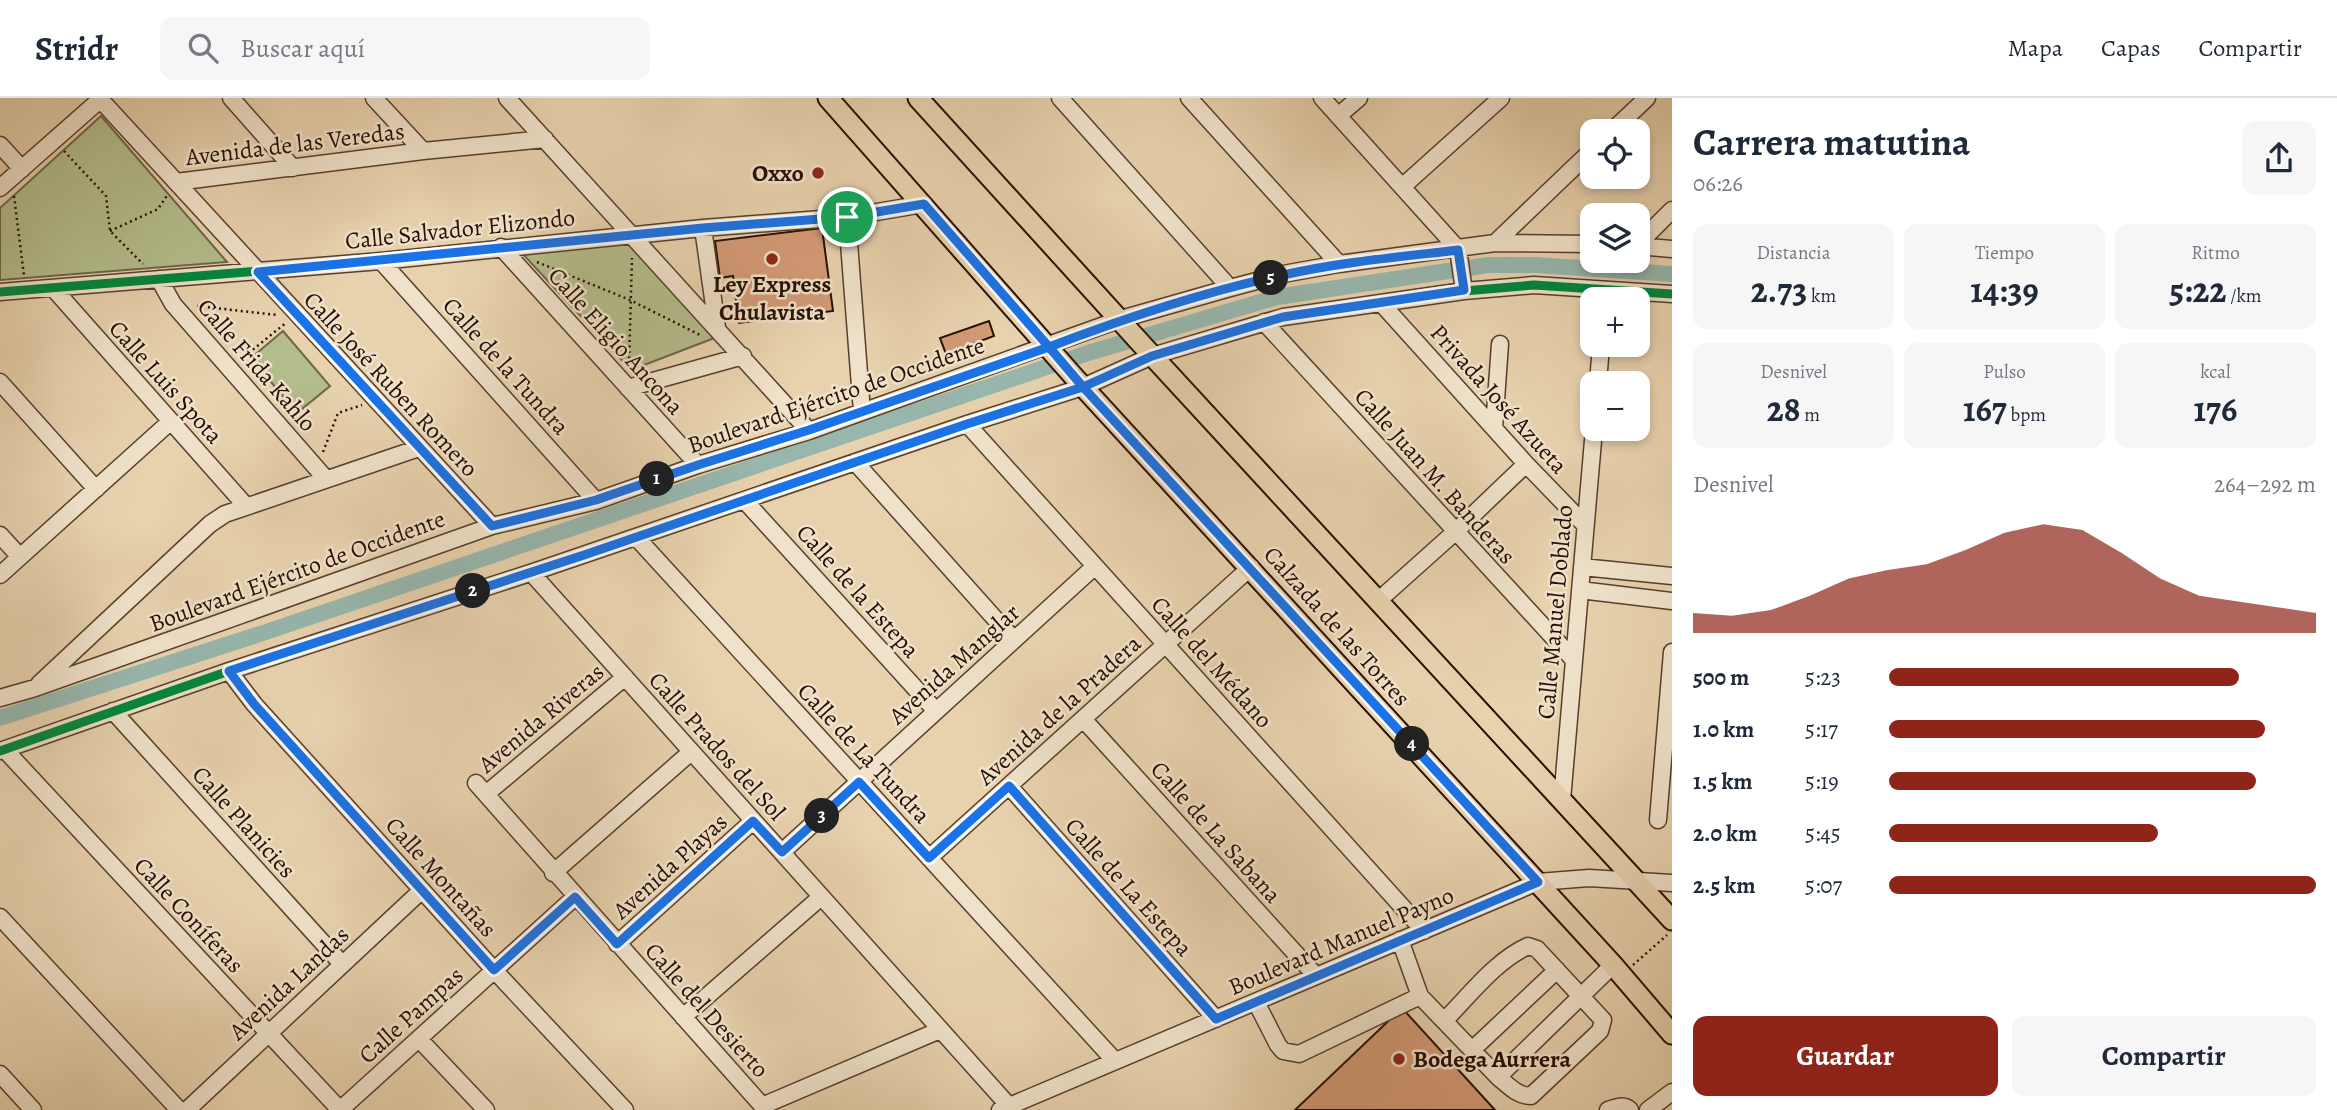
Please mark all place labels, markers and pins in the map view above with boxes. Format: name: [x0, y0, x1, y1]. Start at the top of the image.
place label: Oxxo: [752, 157, 804, 189]
marker: Oxxo: [810, 165, 826, 181]
pin: [817, 187, 877, 247]
marker: Ley Express Chulavista: [764, 251, 780, 267]
pin: 5: [1254, 260, 1288, 296]
place label: Ley Express Chulavista: [713, 268, 831, 328]
pin: 1: [640, 462, 674, 496]
pin: 2: [456, 574, 490, 608]
pin: 4: [1394, 726, 1430, 762]
pin: 3: [804, 798, 840, 834]
place label: Bodega Aurrera: [1413, 1043, 1572, 1075]
marker: Bodega Aurrera: [1391, 1051, 1407, 1067]

